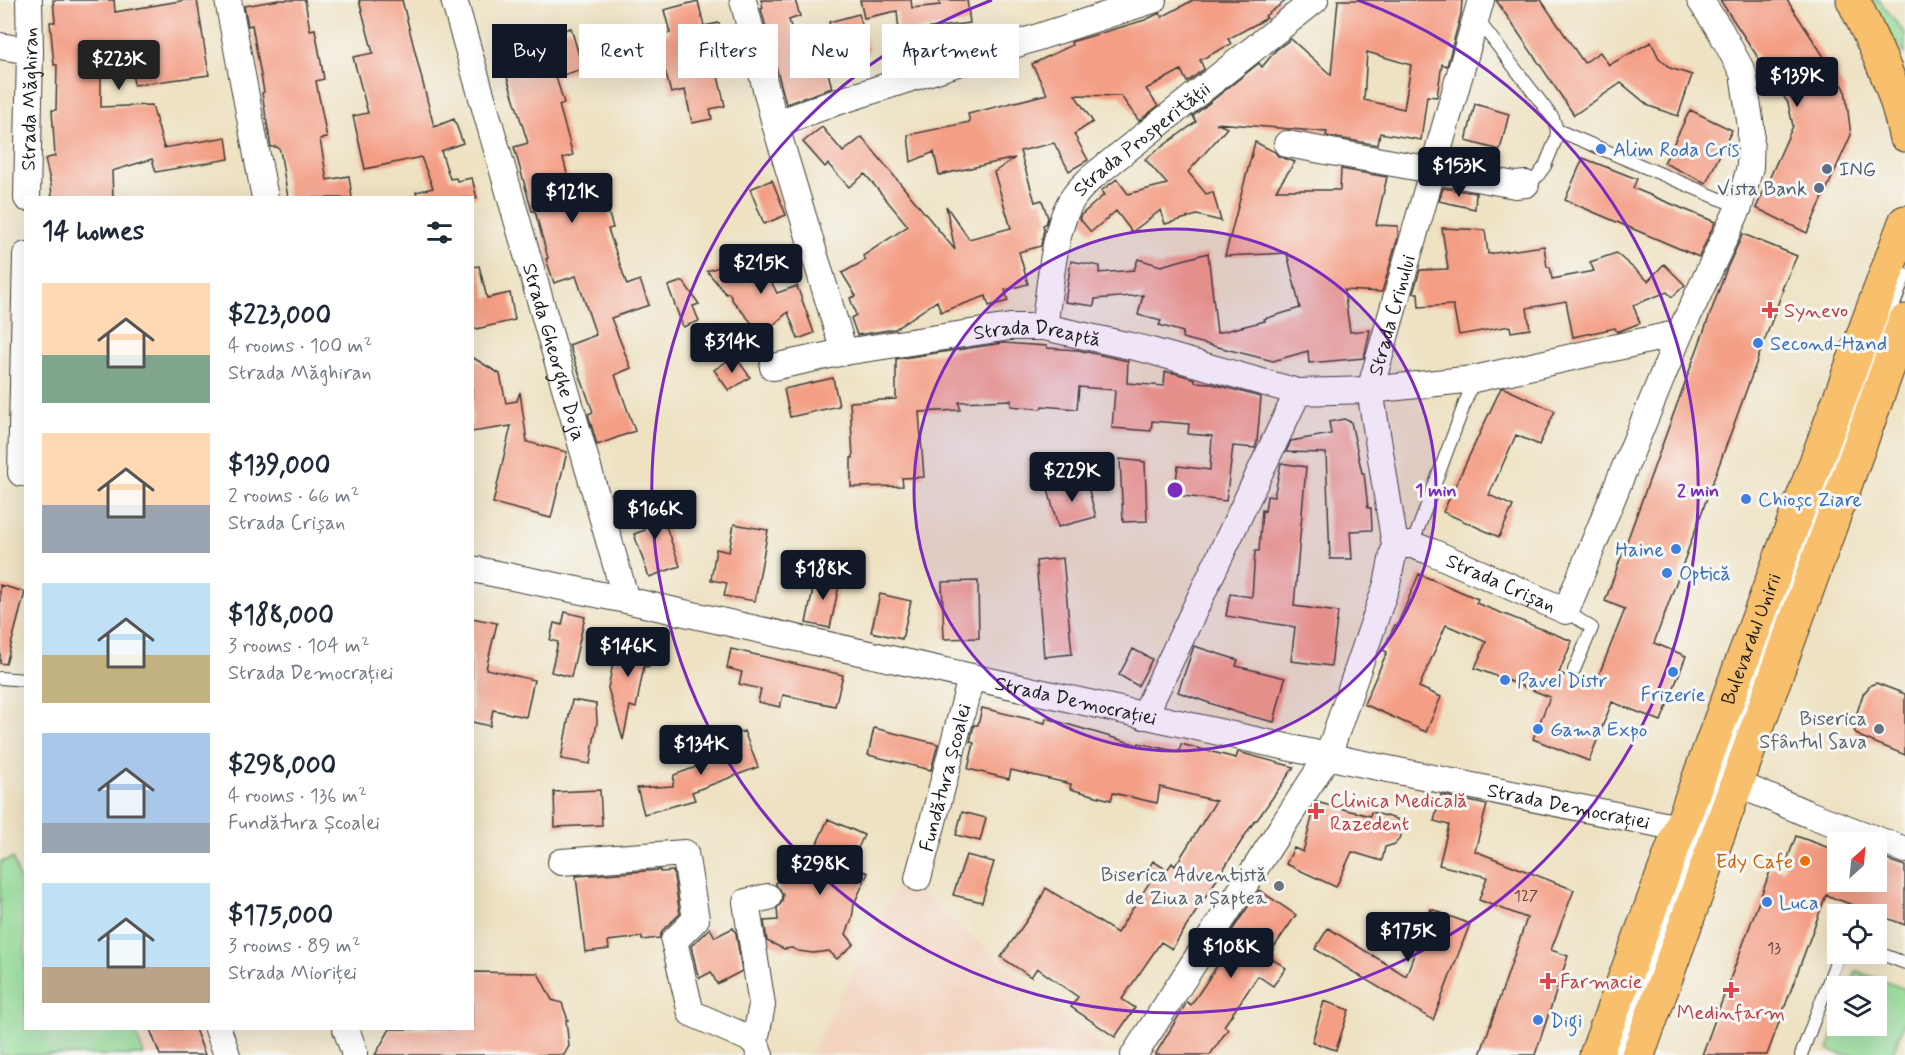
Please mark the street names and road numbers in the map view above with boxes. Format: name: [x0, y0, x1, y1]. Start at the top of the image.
street label: Strada Măghiran: [16, 27, 45, 171]
street label: Strada Prosperității: [1068, 76, 1217, 203]
street label: Strada Crinului: [1363, 252, 1423, 379]
street label: Strada Gheorghe Doja: [515, 260, 592, 444]
street label: Strada Dreaptă: [972, 315, 1103, 354]
street label: Strada Crișan: [1442, 548, 1560, 620]
street label: Bulevardul Unirii: [1715, 570, 1789, 709]
street label: Strada Democrației: [992, 670, 1159, 733]
street label: Fundătura Școalei: [914, 701, 979, 855]
street label: Strada Democrației: [1485, 777, 1652, 837]

